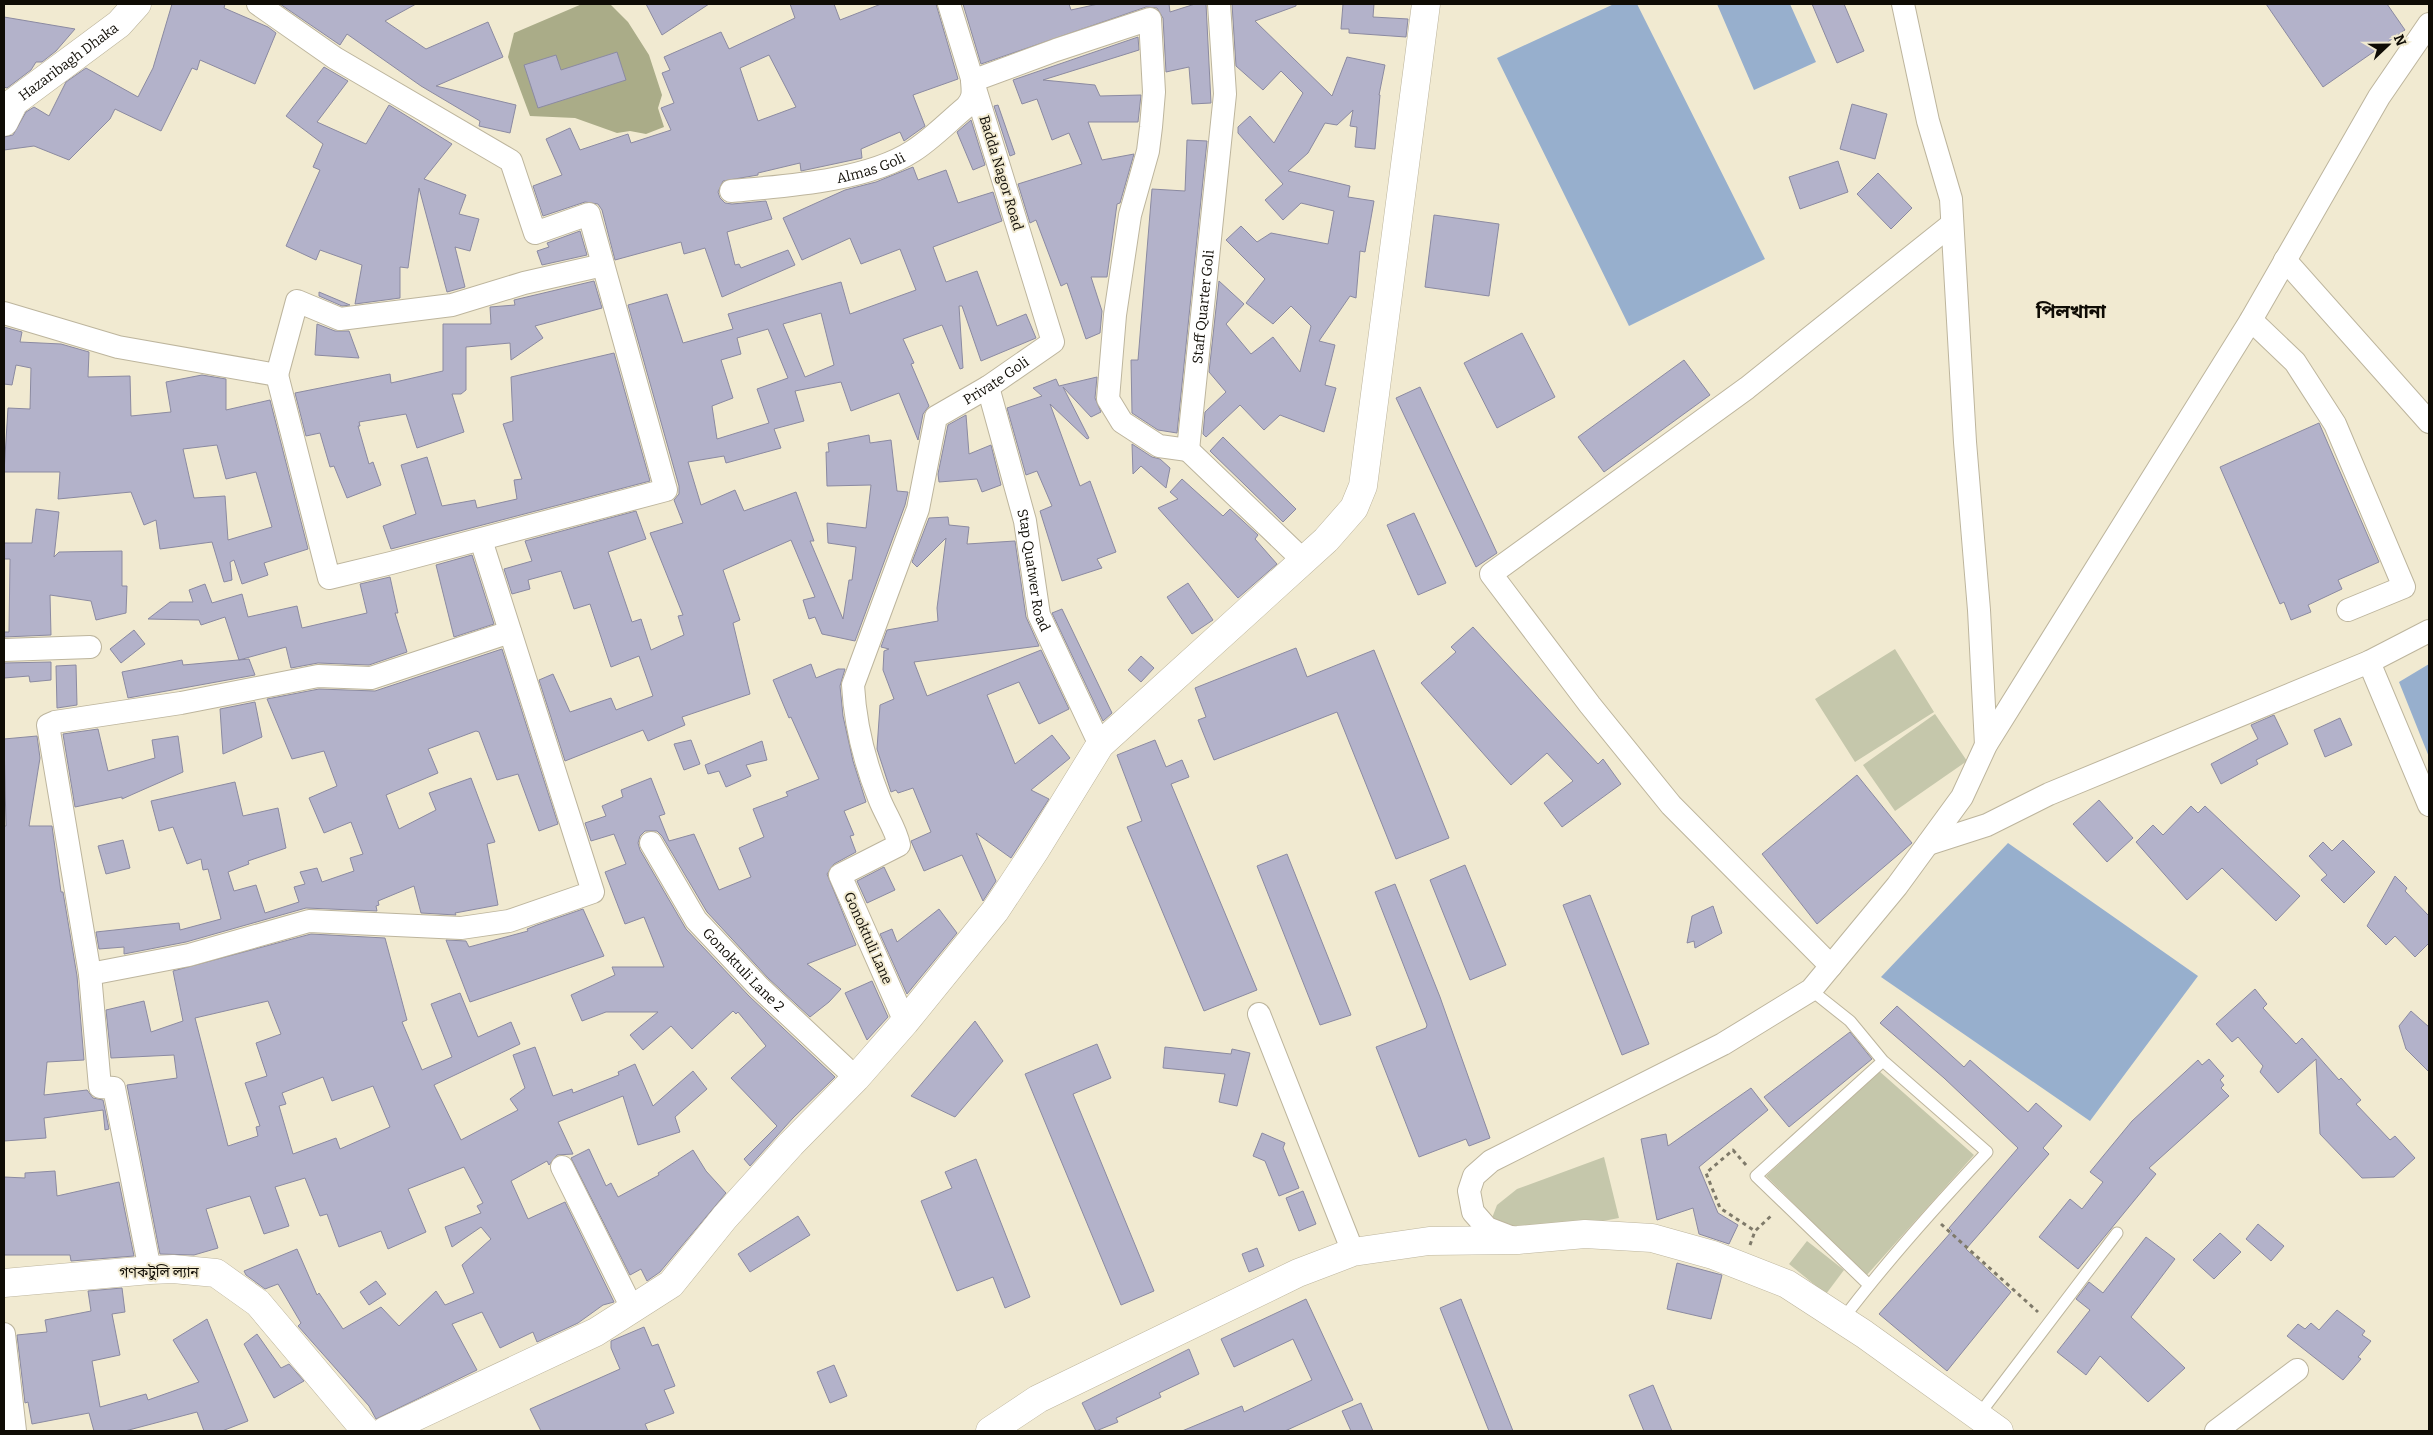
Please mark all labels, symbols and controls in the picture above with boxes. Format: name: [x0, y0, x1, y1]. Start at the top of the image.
street label: Hazaribagh Dhaka: [15, 19, 122, 104]
north arrow: [2363, 20, 2413, 70]
text: N: [2390, 32, 2410, 49]
street label: Badda Nagor Road: [975, 113, 1027, 233]
street label: Almas Goli: [835, 149, 908, 187]
street label: Staff Quarter Goli: [1189, 249, 1217, 365]
district label: পিলখানা: [2035, 300, 2107, 323]
street label: Private Goli: [960, 353, 1032, 408]
street label: Stap Quatwer Road: [1014, 507, 1054, 634]
street label: Gonoktuli Lane: [840, 889, 896, 987]
street label: Gonoktuli Lane 2: [699, 924, 788, 1015]
street label: গণকটুলি ল্যান: [119, 1264, 199, 1281]

